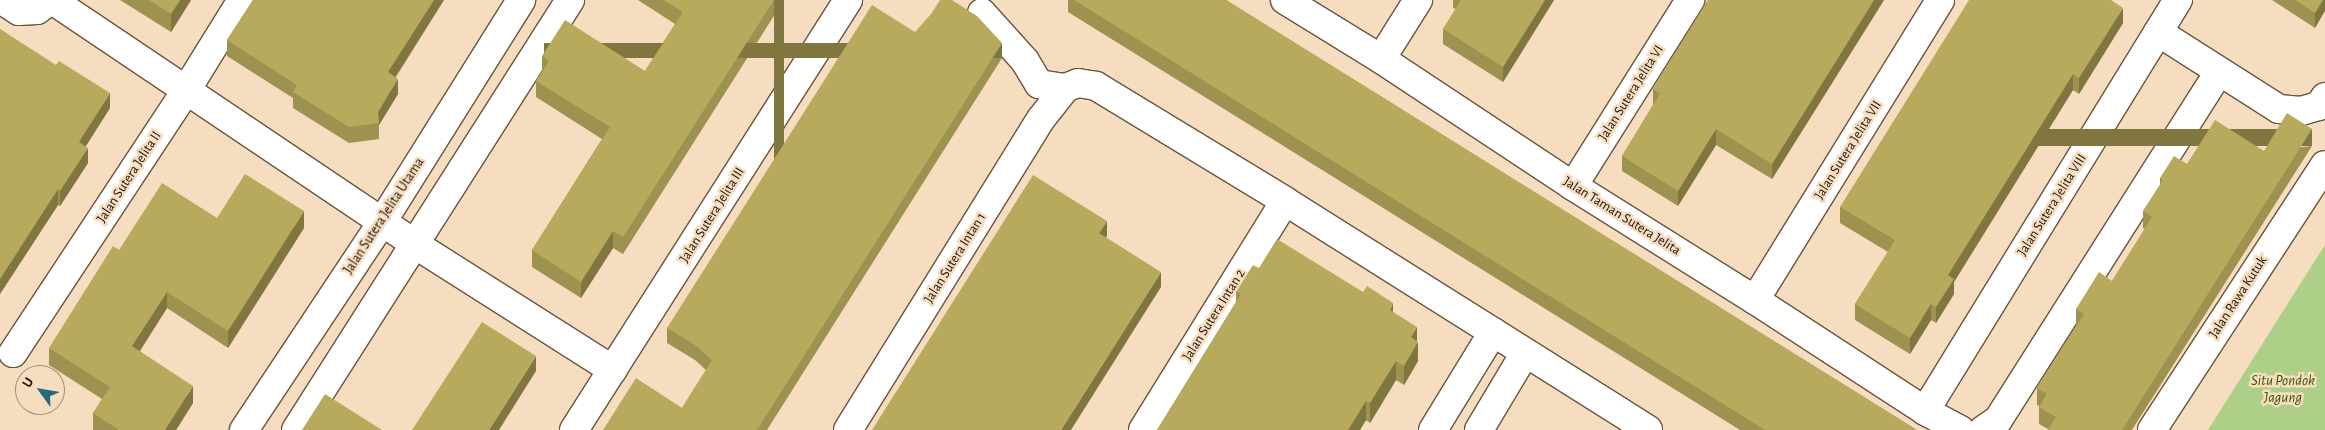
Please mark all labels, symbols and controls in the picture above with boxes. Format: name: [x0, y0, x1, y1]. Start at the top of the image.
street label: Jalan Sutera Jelita VI: [1595, 42, 1667, 144]
street label: Jalan Sutera Jelita VII: [1811, 97, 1885, 203]
street label: Jalan Sutera Jelita II: [93, 128, 165, 226]
street label: Jalan Sutera Jelita VIII: [2014, 151, 2090, 259]
street label: Jalan Sutera Jelita Utama: [340, 155, 428, 277]
street label: Jalan Sutera Jelita III: [676, 164, 748, 266]
street label: Jalan Taman Sutera Jelita: [1560, 173, 1684, 259]
street label: Jalan Sutera Intan 1: [920, 210, 990, 306]
street label: Jalan Rawa Kutuk: [2205, 253, 2271, 341]
street label: Jalan Sutera Intan 2: [1179, 266, 1249, 364]
north arrow: [15, 365, 65, 415]
water label: Situ Pondok Jagung: [2251, 371, 2315, 406]
text: U: [20, 375, 36, 390]

